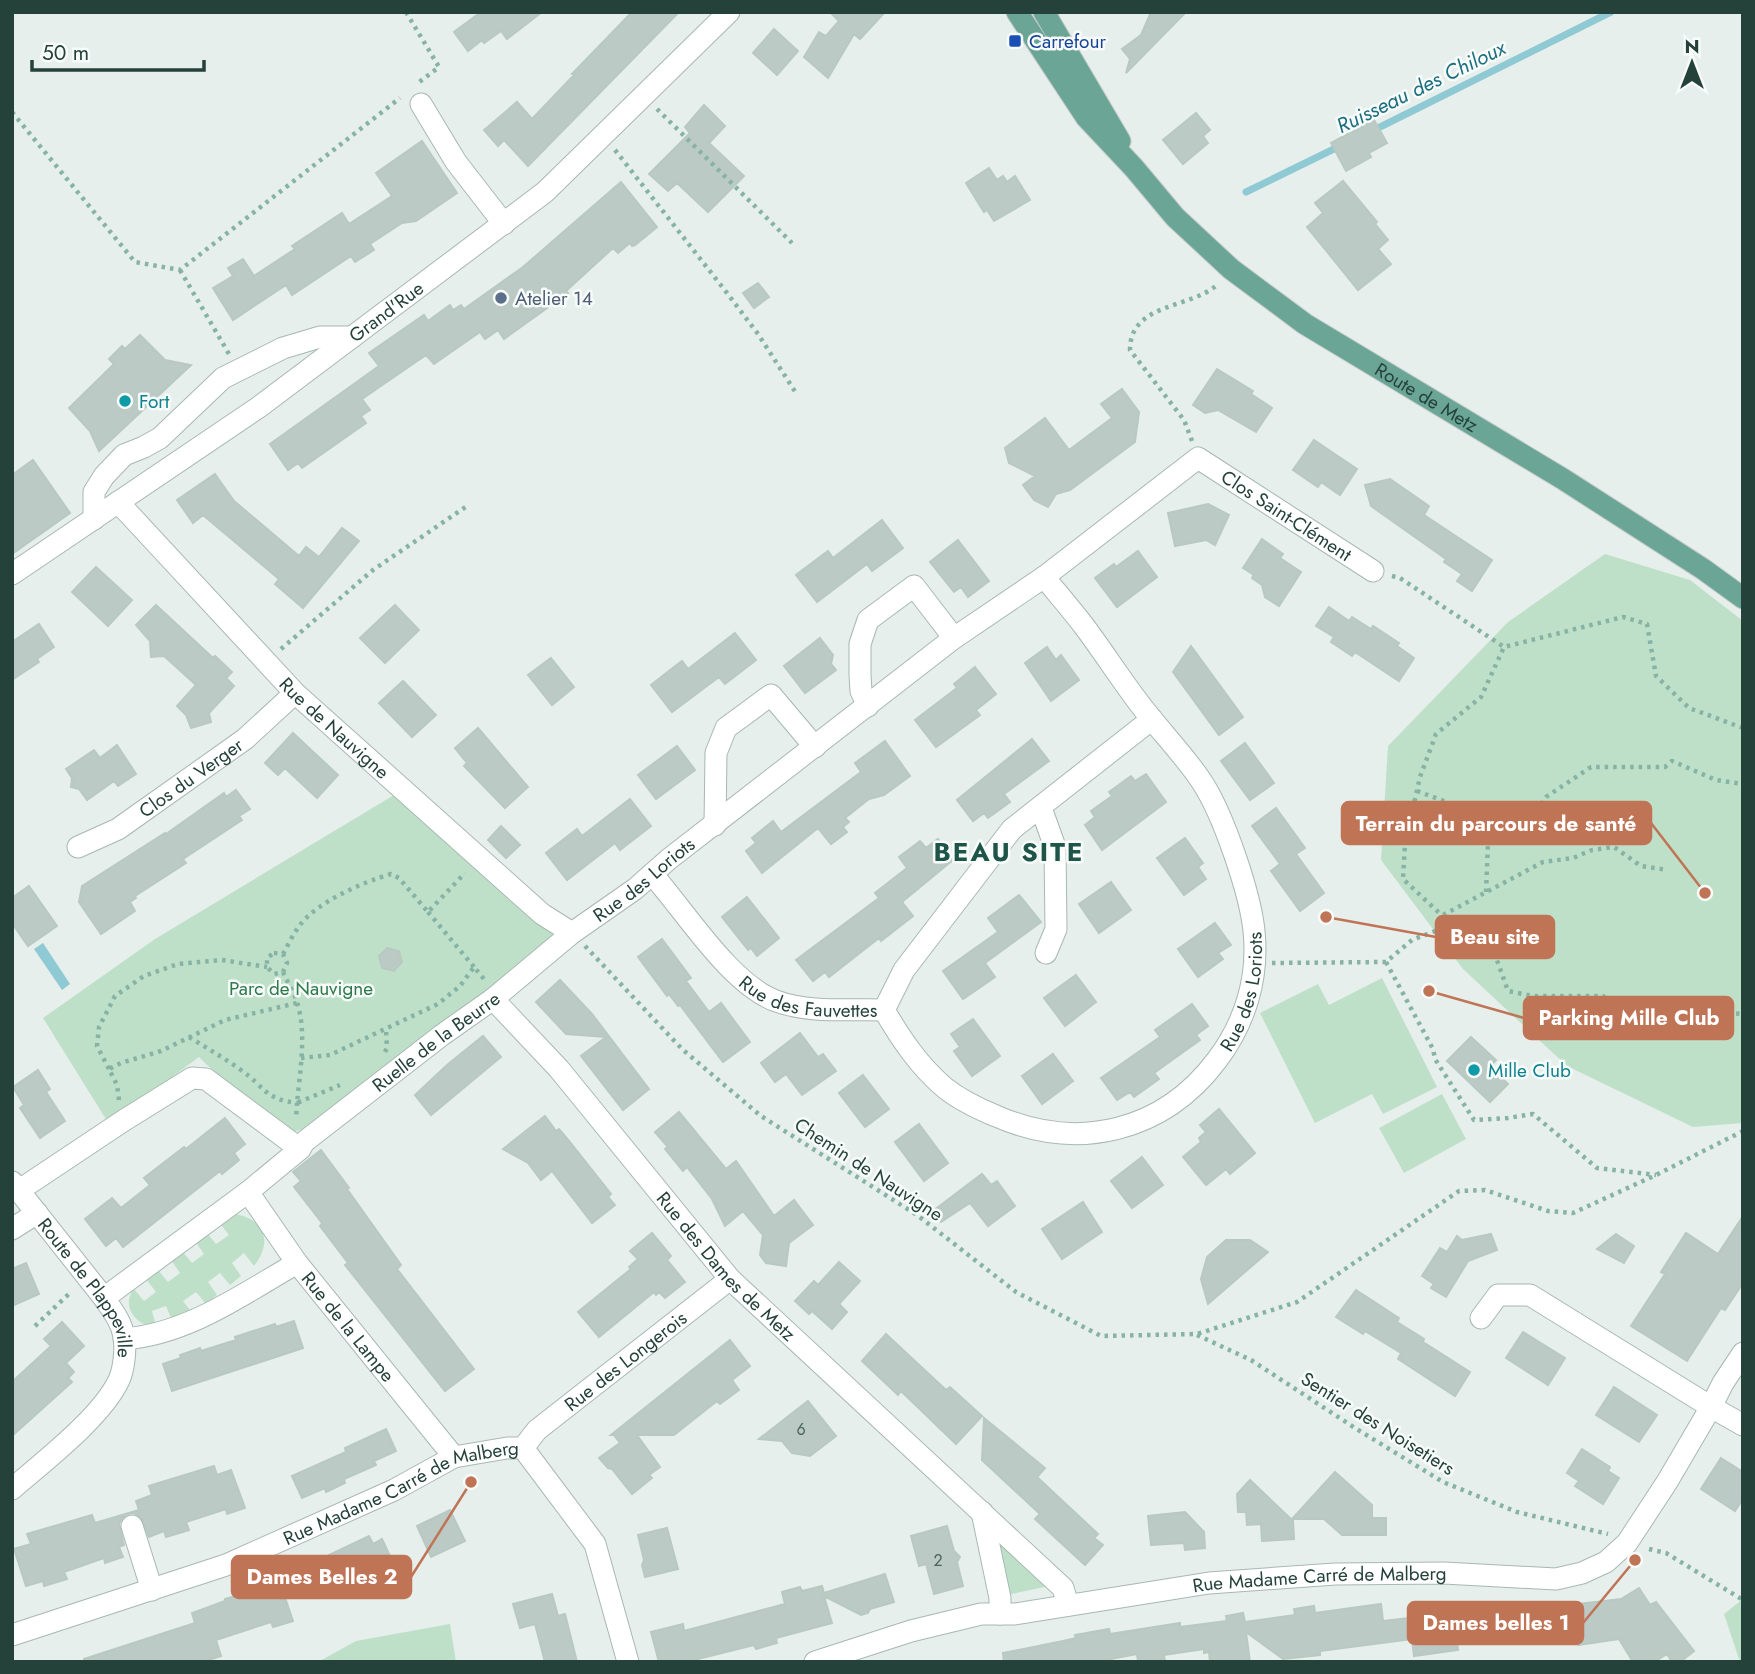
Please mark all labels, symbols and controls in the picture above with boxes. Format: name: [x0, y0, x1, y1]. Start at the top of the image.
scale bar: [32, 28, 203, 72]
place label: Carrefour: [1029, 28, 1106, 55]
north arrow: [1657, 28, 1727, 98]
water label: Ruisseau des Chiloux: [1331, 32, 1512, 141]
marker: Carrefour: [1007, 33, 1023, 49]
text: N: [1684, 33, 1700, 60]
text: 50 m: [42, 38, 89, 68]
street label: Grand'Rue: [343, 275, 429, 349]
place label: Atelier 14: [515, 285, 593, 312]
marker: Atelier 14: [493, 290, 509, 306]
street label: Route de Metz: [1370, 356, 1483, 439]
place label: Fort: [139, 388, 170, 415]
marker: Fort: [117, 393, 133, 409]
street label: Clos Saint-Clément: [1216, 463, 1357, 568]
street label: Rue de Nauvigne: [273, 671, 395, 785]
street label: Clos du Verger: [133, 731, 249, 824]
callout: Terrain du parcours de santé: [1342, 802, 1651, 844]
text: Terrain du parcours de santé: [1356, 809, 1636, 839]
street label: Rue des Loriots: [588, 831, 701, 928]
district label: BEAU SITE: [934, 833, 1084, 871]
callout: Beau site: [1436, 916, 1554, 958]
text: Beau site: [1450, 922, 1540, 952]
street label: Rue des Loriots: [1214, 931, 1269, 1057]
street label: Rue des Fauvettes: [733, 969, 878, 1024]
park label: Parc de Nauvigne: [229, 975, 373, 1002]
street label: Ruelle de la Beurre: [366, 986, 506, 1098]
callout: Parking Mille Club: [1524, 997, 1733, 1039]
text: Parking Mille Club: [1538, 1003, 1720, 1033]
place label: Mille Club: [1488, 1057, 1571, 1084]
marker: Mille Club: [1466, 1062, 1482, 1078]
street label: Chemin de Nauvigne: [789, 1111, 948, 1228]
street label: Rue des Dames de Metz: [650, 1186, 802, 1348]
street label: Route de Plappeville: [31, 1212, 138, 1359]
street label: Rue de la Lampe: [295, 1266, 401, 1388]
street label: Rue des Longerois: [559, 1305, 693, 1418]
street label: Sentier des Noisetiers: [1296, 1365, 1460, 1482]
house number: 6: [796, 1418, 806, 1441]
street label: Rue Madame Carré de Malberg: [279, 1435, 519, 1552]
house number: 2: [933, 1549, 943, 1572]
callout: Dames Belles 2: [232, 1556, 411, 1598]
street label: Rue Madame Carré de Malberg: [1191, 1560, 1447, 1599]
text: Dames Belles 2: [247, 1562, 397, 1592]
callout: Dames belles 1: [1408, 1602, 1583, 1644]
text: Dames belles 1: [1423, 1608, 1569, 1638]

